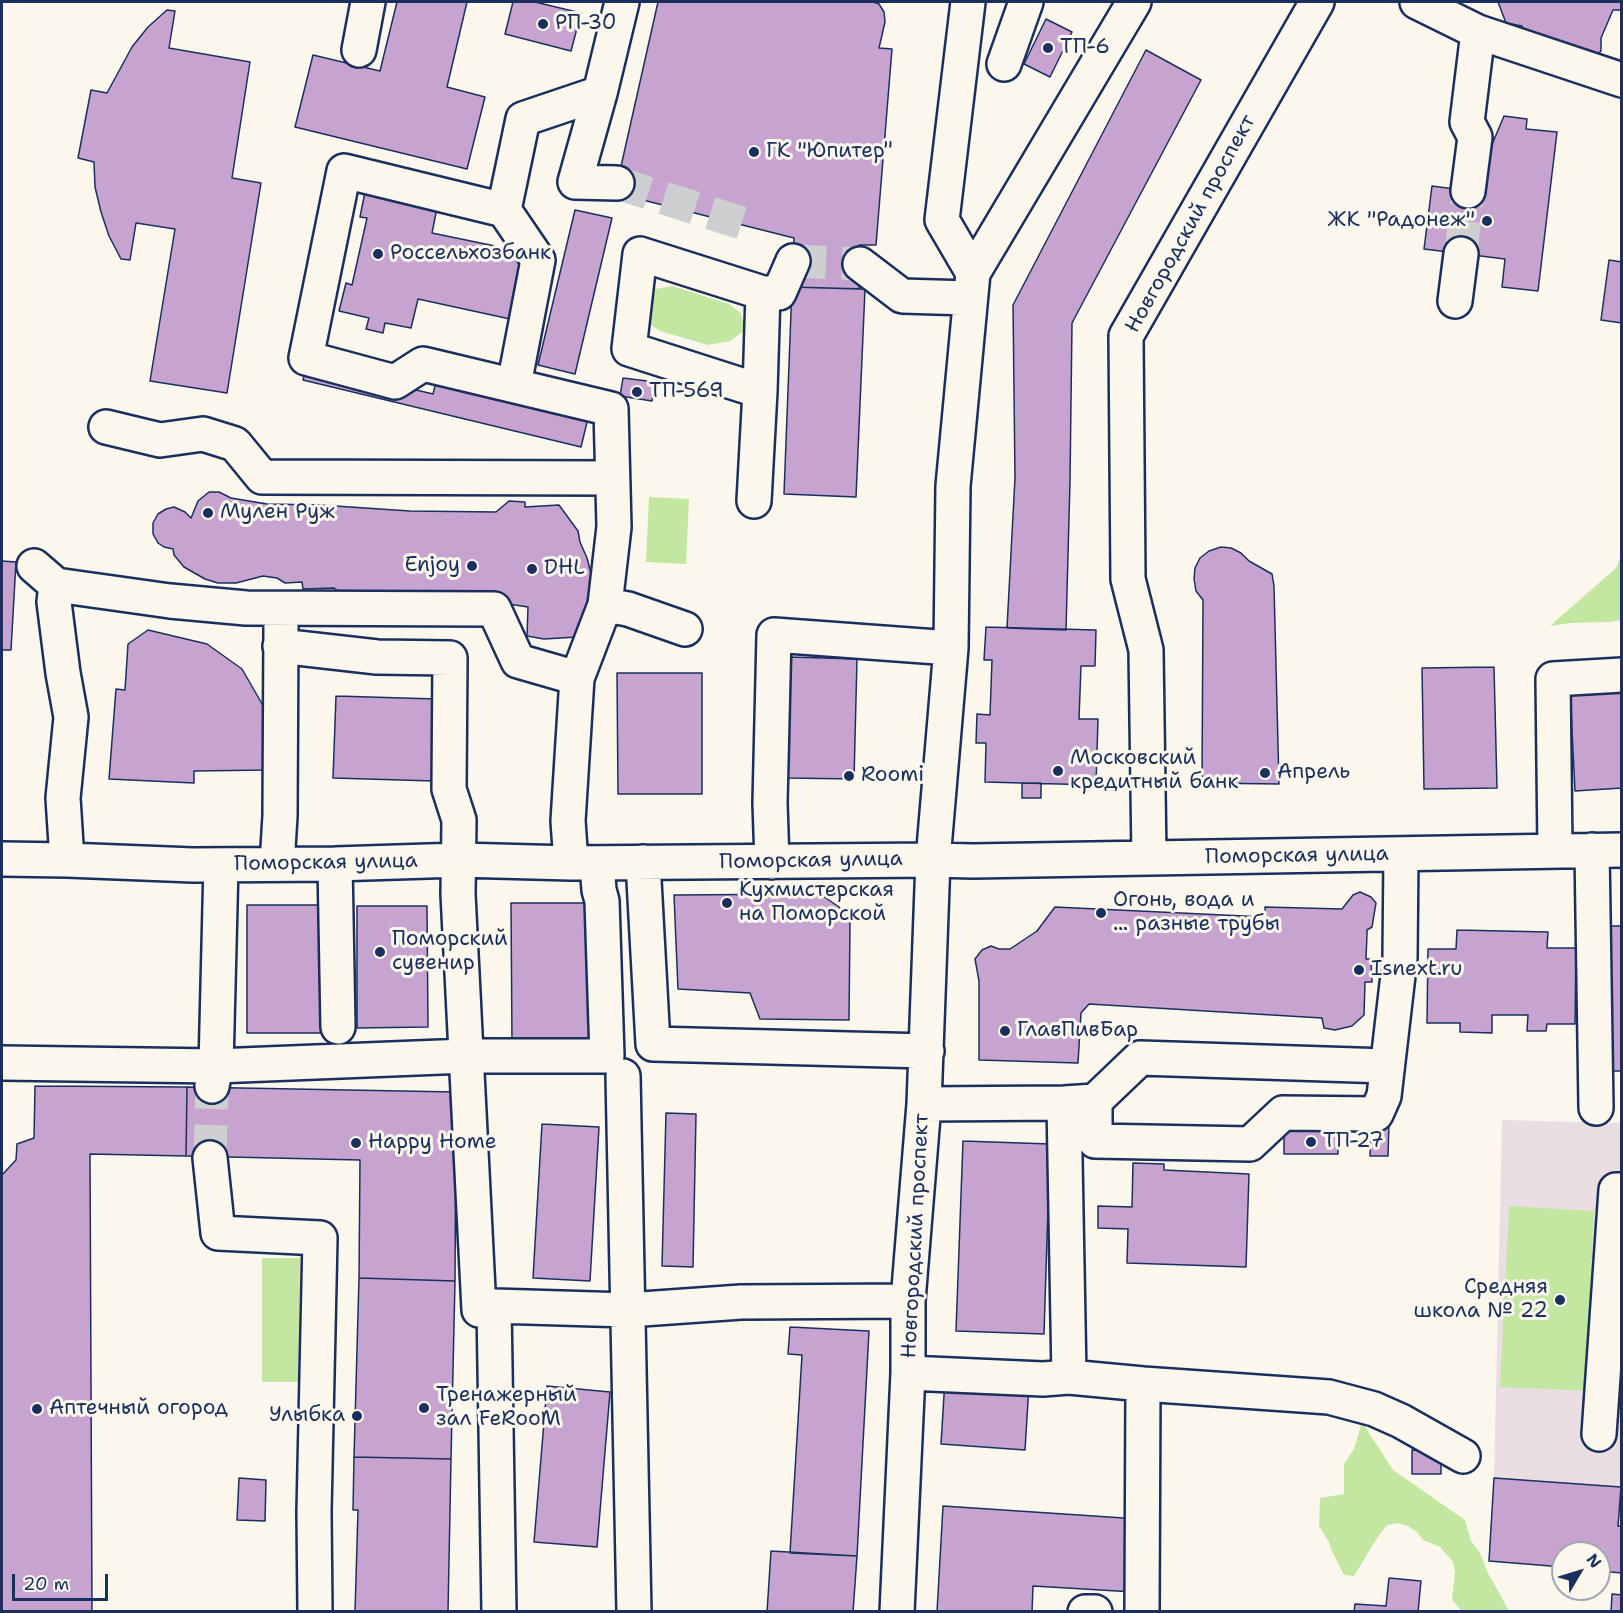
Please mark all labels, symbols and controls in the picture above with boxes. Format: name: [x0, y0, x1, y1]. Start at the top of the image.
place label: РП-30: [555, 11, 617, 37]
marker: РП-30: [536, 17, 550, 31]
place label: ТП-6: [1060, 35, 1110, 61]
marker: ТП-6: [1041, 41, 1055, 55]
street label: Новгородский проспект: [1121, 111, 1261, 337]
place label: ГК "Юпитер": [766, 139, 893, 165]
marker: ГК "Юпитер": [747, 145, 761, 159]
place label: ЖК "Радонеж": [1328, 208, 1475, 234]
marker: ЖК "Радонеж": [1480, 214, 1494, 228]
place label: Россельхозбанк: [390, 241, 551, 267]
marker: Россельхозбанк: [371, 247, 385, 261]
place label: ТП-569: [649, 379, 724, 405]
marker: ТП-569: [630, 385, 644, 399]
place label: Мулен Руж: [220, 500, 335, 526]
marker: Мулен Руж: [201, 506, 215, 520]
place label: Enjoy: [404, 553, 460, 579]
place label: DHL: [544, 556, 585, 582]
marker: Enjoy: [465, 559, 479, 573]
marker: DHL: [525, 562, 539, 576]
place label: Московский кредитный банк: [1070, 746, 1239, 796]
place label: Апрель: [1277, 760, 1350, 786]
place label: Roomi: [861, 763, 924, 789]
marker: Московский кредитный банк: [1051, 764, 1065, 778]
marker: Апрель: [1258, 766, 1272, 780]
marker: Roomi: [842, 769, 856, 783]
street label: Поморская улица: [1205, 842, 1389, 870]
street label: Поморская улица: [719, 847, 903, 875]
street label: Поморская улица: [234, 849, 418, 877]
place label: Кухмистерская на Поморской: [739, 878, 894, 928]
place label: Огонь, вода и ... разные трубы: [1113, 888, 1280, 938]
marker: Кухмистерская на Поморской: [720, 896, 734, 910]
marker: Огонь, вода и ... разные трубы: [1094, 906, 1108, 920]
place label: Поморский сувенир: [392, 927, 508, 977]
marker: Поморский сувенир: [373, 945, 387, 959]
place label: Isnext.ru: [1371, 957, 1462, 983]
marker: Isnext.ru: [1352, 963, 1366, 977]
place label: ГлавПивБар: [1017, 1018, 1138, 1044]
marker: ГлавПивБар: [998, 1024, 1012, 1038]
street label: Новгородский проспект: [897, 1113, 935, 1359]
place label: ТП-27: [1323, 1129, 1384, 1155]
place label: Happy Home: [368, 1130, 497, 1156]
marker: ТП-27: [1304, 1135, 1318, 1149]
marker: Happy Home: [349, 1136, 363, 1150]
place label: Средняя школа № 22: [1414, 1275, 1548, 1325]
marker: Средняя школа № 22: [1553, 1293, 1567, 1307]
place label: Тренажерный зал FeRooM: [436, 1383, 577, 1433]
place label: Аптечный огород: [49, 1396, 228, 1422]
marker: Тренажерный зал FeRooM: [417, 1401, 431, 1415]
marker: Аптечный огород: [30, 1402, 44, 1416]
place label: Улыбка: [269, 1403, 345, 1429]
marker: Улыбка: [350, 1409, 364, 1423]
north arrow: [1551, 1541, 1611, 1601]
text: N: [1582, 1549, 1606, 1572]
scale bar: [15, 1562, 111, 1600]
text: 20 m: [23, 1572, 69, 1596]

